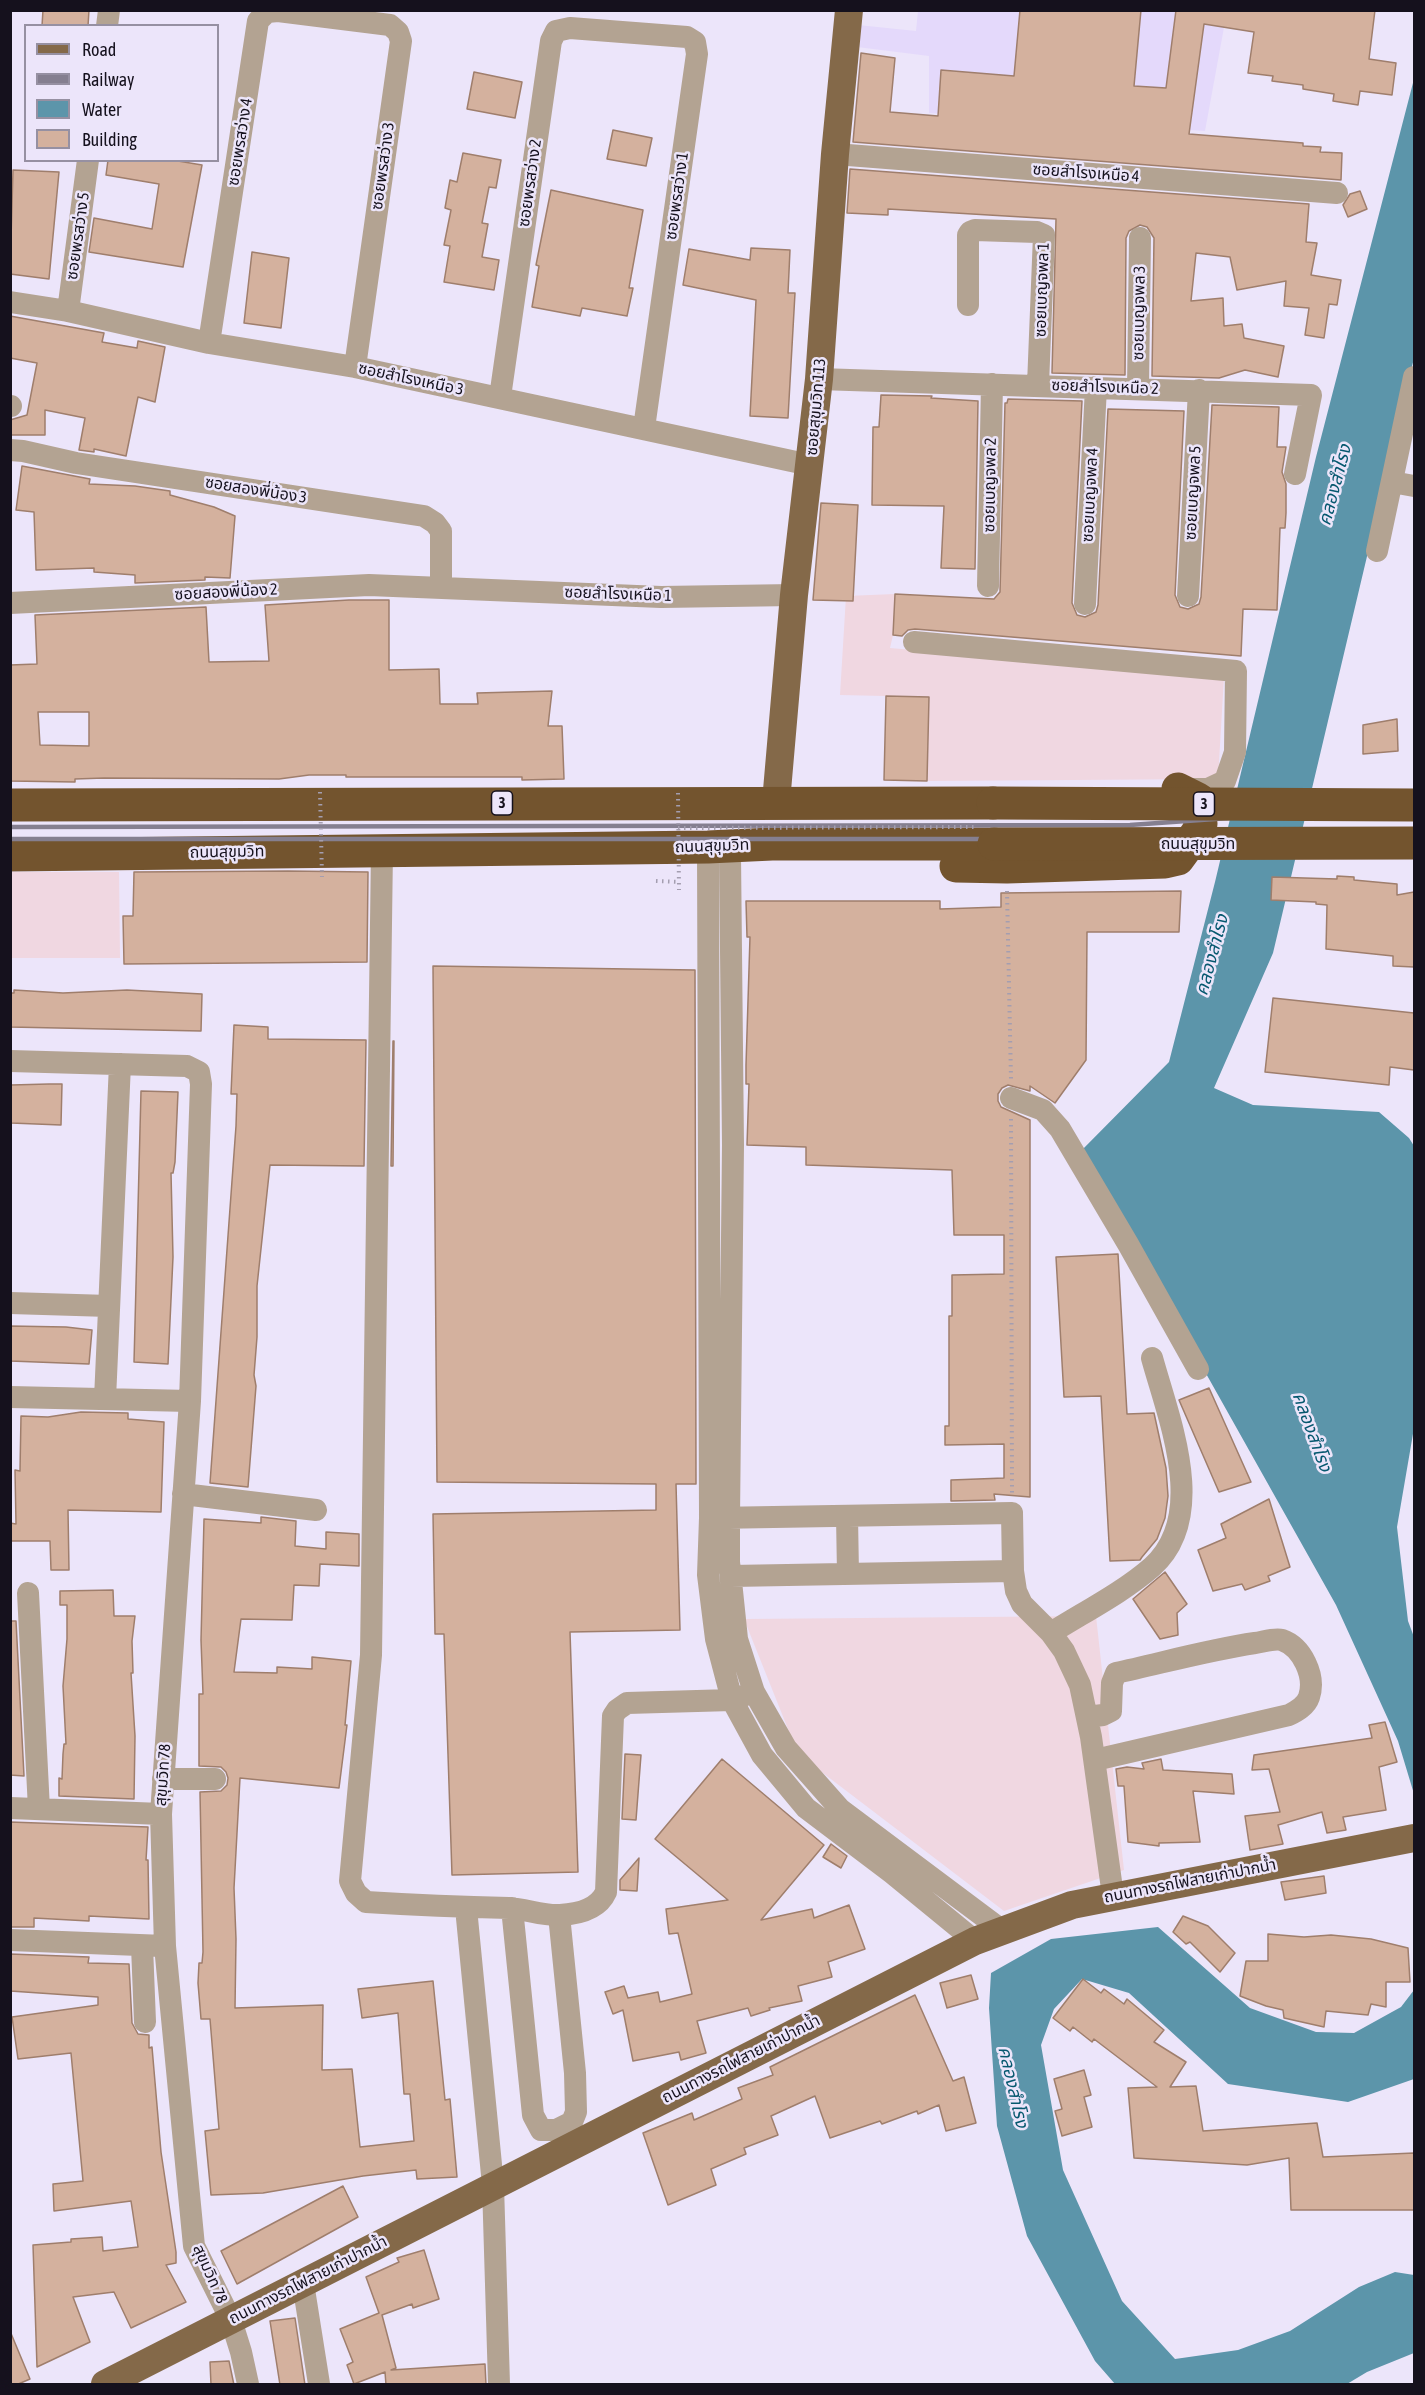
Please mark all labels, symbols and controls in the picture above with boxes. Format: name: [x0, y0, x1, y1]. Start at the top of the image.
legend: [24, 24, 219, 162]
text: Road: [82, 39, 116, 60]
text: Railway: [82, 69, 134, 90]
street label: ซอยพรสว่าง 4: [224, 97, 256, 187]
text: Water: [82, 99, 121, 120]
street label: ซอยพรสว่าง 3: [367, 121, 399, 211]
text: Building: [82, 129, 137, 150]
street label: ซอยพรสว่าง 2: [514, 138, 546, 228]
street label: ซอยพรสว่าง 1: [661, 151, 693, 241]
street label: ซอยสำโรงเหนือ 4: [1032, 160, 1140, 186]
street label: ซอยพรสว่าง 5: [62, 191, 94, 281]
street label: ซอยเบญจพล 1: [1031, 242, 1053, 338]
street label: ซอยเบญจพล 3: [1129, 265, 1149, 361]
street label: ซอยสำโรงเหนือ 3: [357, 358, 465, 400]
street label: ซอยสุขุมวิท 113: [802, 358, 830, 456]
street label: ซอยสำโรงเหนือ 2: [1051, 376, 1159, 398]
street label: ซอยเบญจพล 2: [980, 437, 1000, 533]
water label: คลองสำโรง: [1314, 442, 1356, 528]
street label: ซอยเบญจพล 5: [1181, 445, 1205, 541]
street label: ซอยเบญจพล 4: [1078, 447, 1102, 543]
street label: ซอยสองพี่น้อง 3: [204, 472, 308, 508]
street label: ซอยสองพี่น้อง 2: [174, 580, 278, 604]
street label: ซอยสำโรงเหนือ 1: [564, 583, 672, 605]
road number: 3: [492, 791, 512, 815]
road number: 3: [1194, 792, 1214, 816]
street label: ถนนสุขุมวิท: [1161, 834, 1235, 854]
street label: ถนนสุขุมวิท: [674, 835, 750, 857]
street label: ถนนสุขุมวิท: [190, 842, 264, 862]
water label: คลองสำโรง: [1191, 912, 1233, 998]
water label: คลองสำโรง: [1288, 1389, 1336, 1475]
street label: สุขุมวิท 78: [151, 1743, 175, 1807]
street label: ถนนทางรถไฟสายเก่าปากน้ำ: [1102, 1855, 1278, 1907]
street label: ถนนทางรถไฟสายเก่าปากน้ำ: [659, 2011, 823, 2107]
water label: คลองสำโรง: [993, 2044, 1033, 2130]
street label: ถนนทางรถไฟสายเก่าปากน้ำ: [226, 2232, 390, 2328]
street label: สุขุมวิท 78: [189, 2242, 231, 2306]

